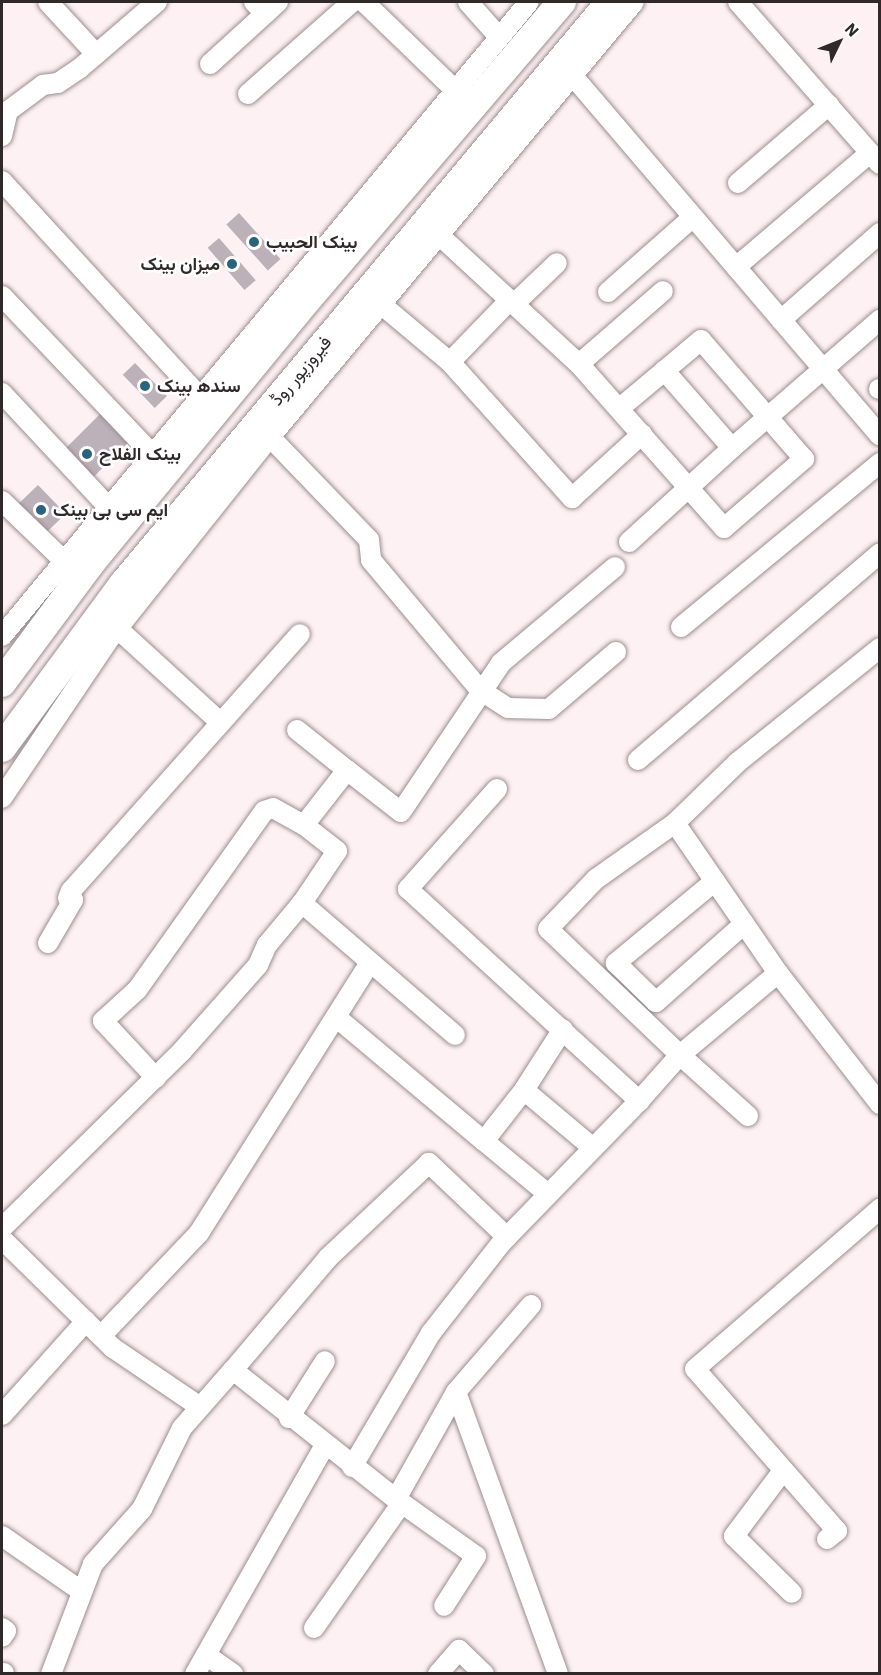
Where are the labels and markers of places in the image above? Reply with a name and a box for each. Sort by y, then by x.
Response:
place label: بينک الحبيب [266,231,357,253]
marker: بينک الحبيب [247,235,261,249]
place label: میزان بینک [141,253,220,275]
marker: میزان بینک [225,257,239,271]
place label: سندھ بینک [157,375,241,397]
marker: سندھ بینک [138,379,152,393]
place label: بینک الفلاح [99,443,181,465]
marker: بینک الفلاح [80,447,94,461]
place label: ایم سی بی بینک [53,499,168,521]
marker: ایم سی بی بینک [34,503,48,517]

